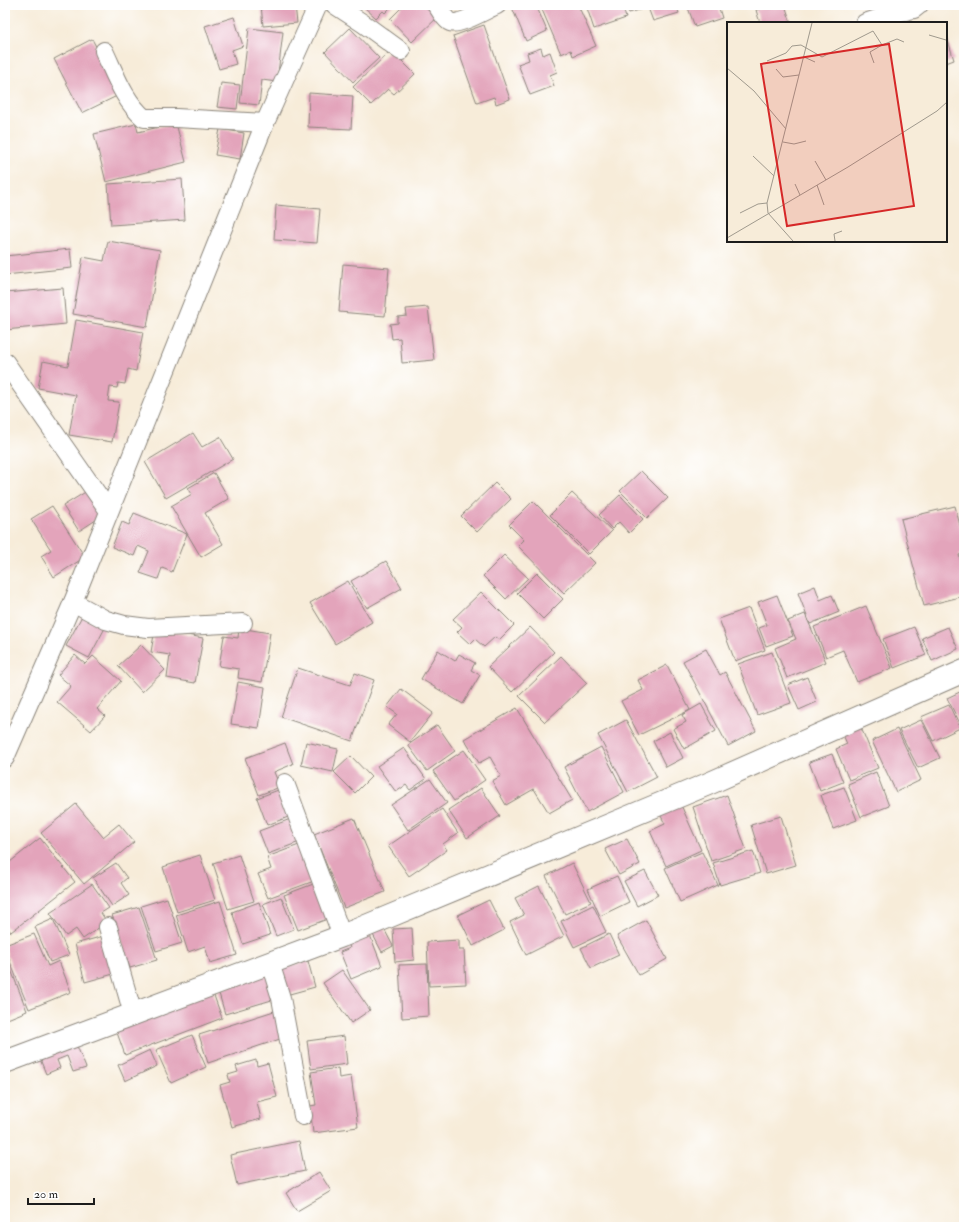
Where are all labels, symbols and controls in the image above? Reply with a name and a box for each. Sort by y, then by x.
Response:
inset map [727,22,947,242]
scale bar [28,1180,94,1206]
text: 20 m [34,1187,59,1202]

